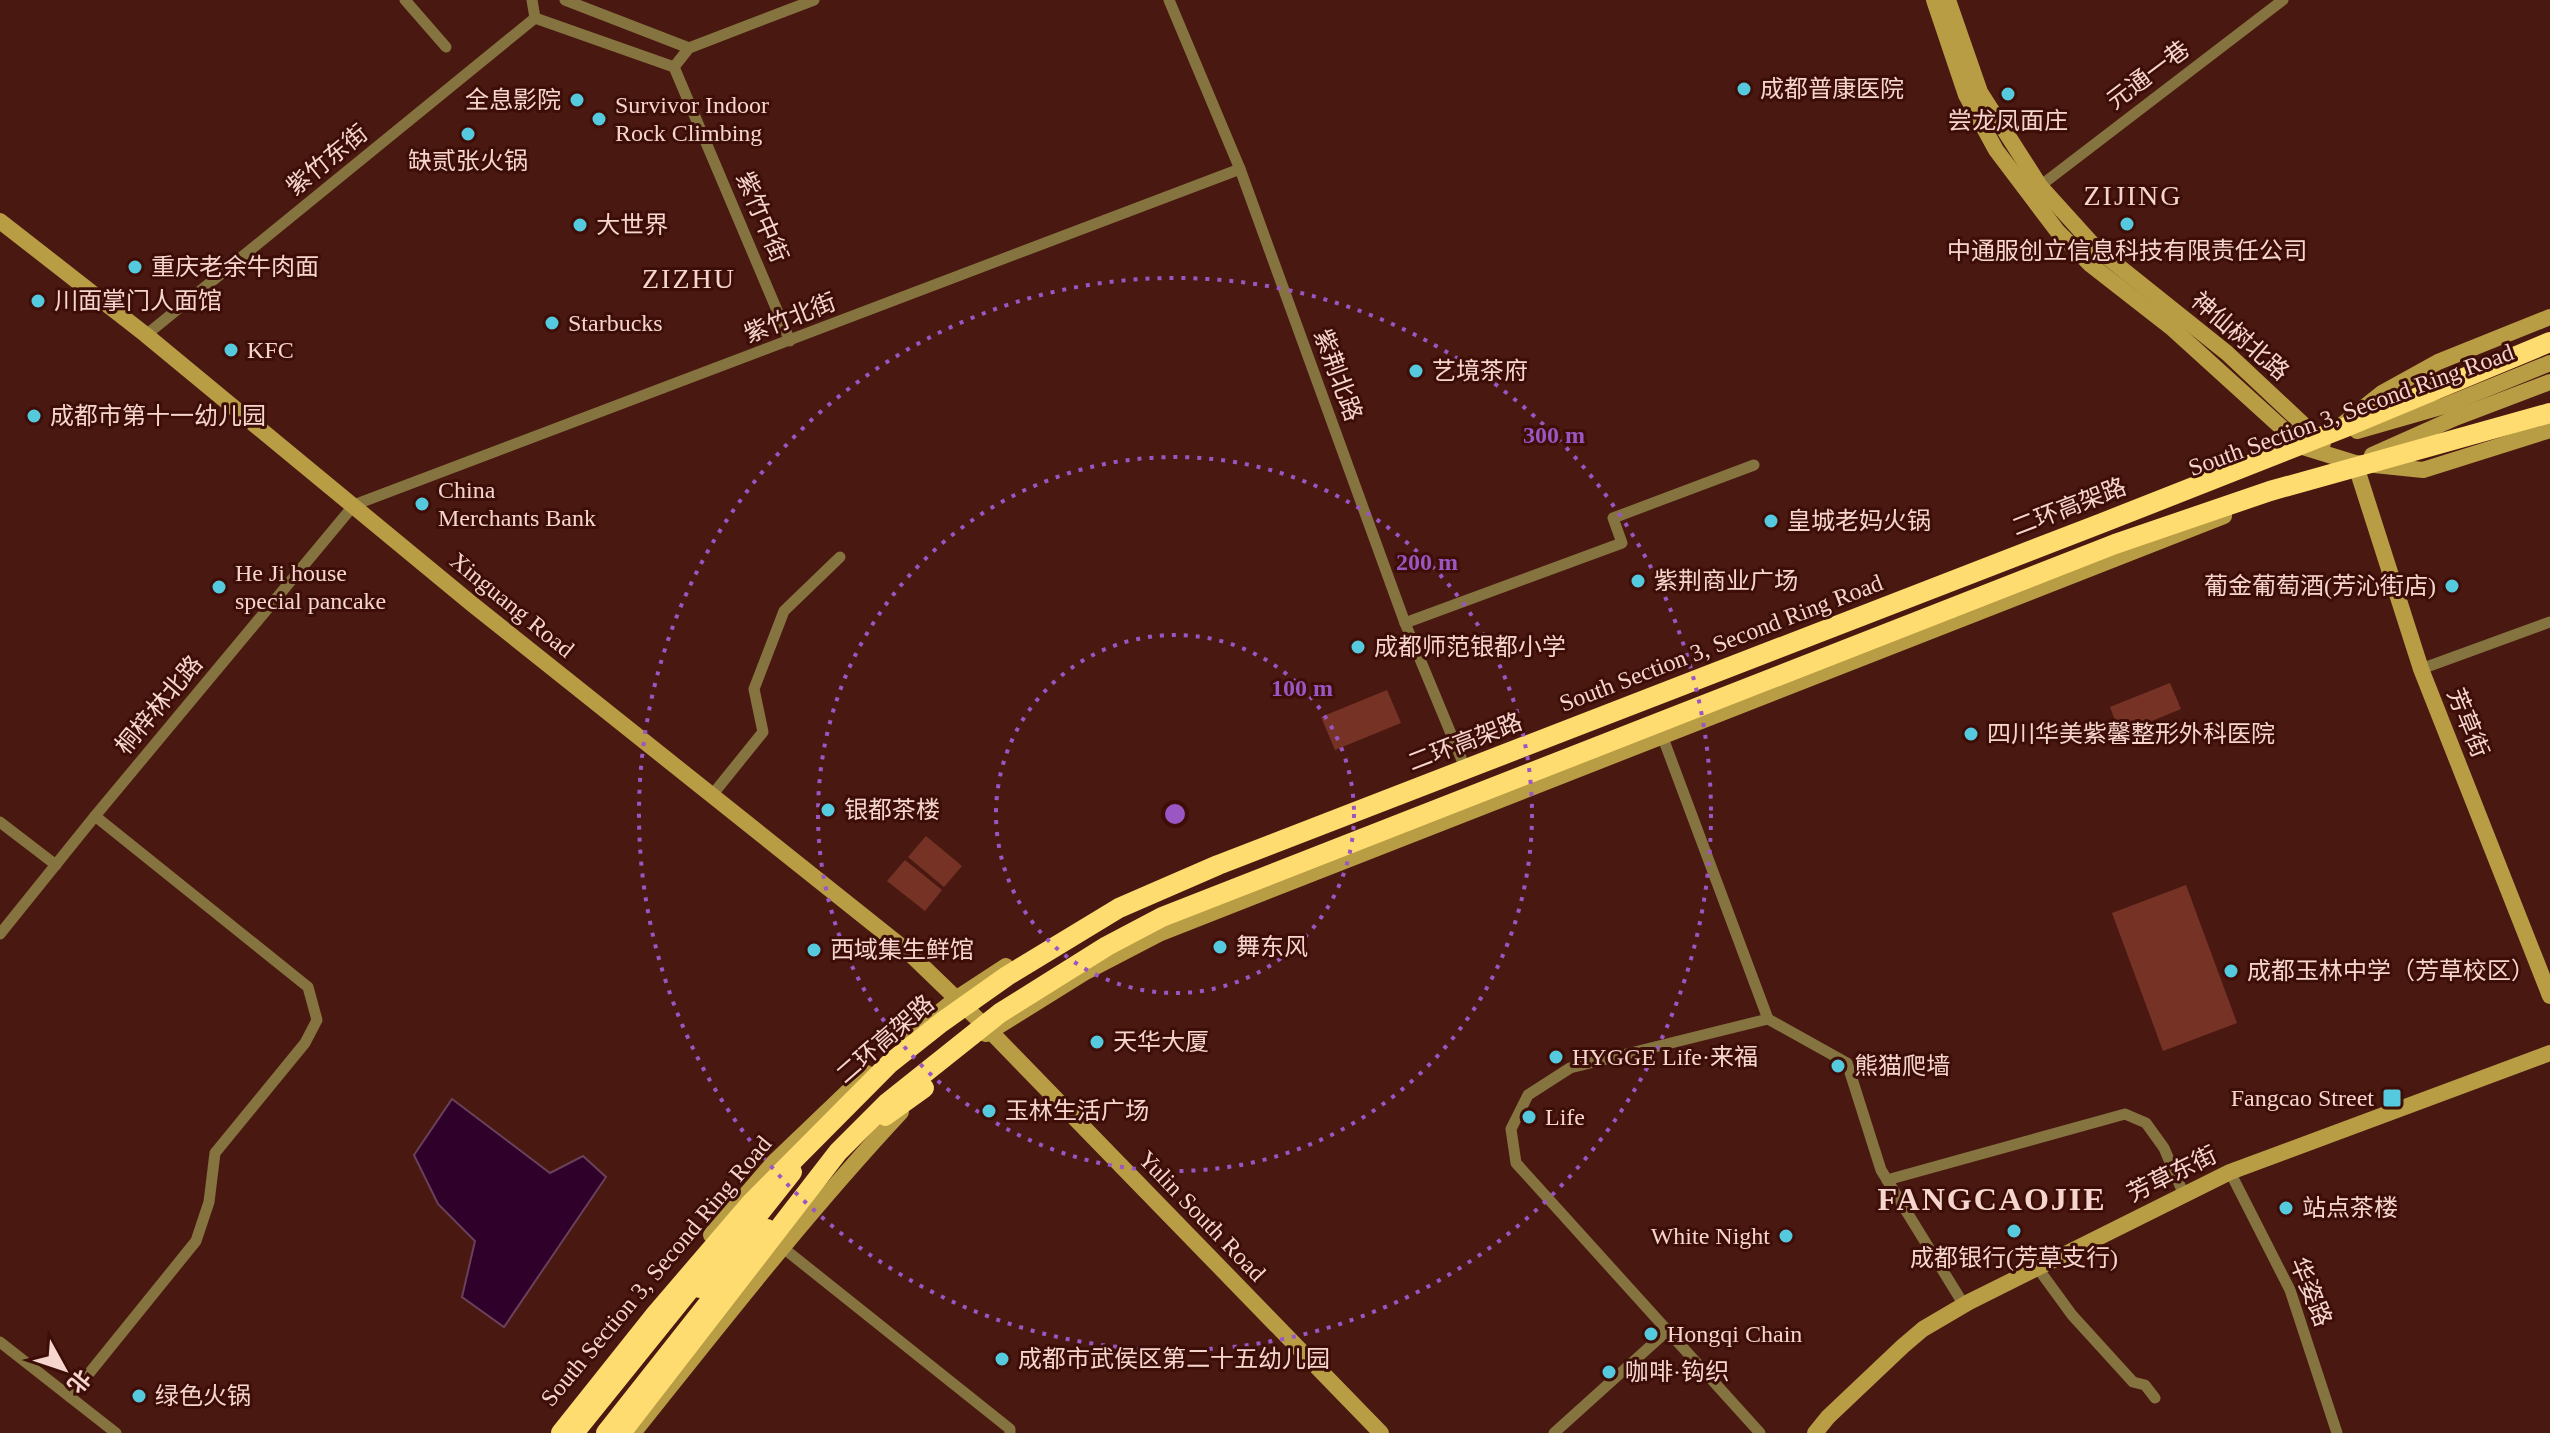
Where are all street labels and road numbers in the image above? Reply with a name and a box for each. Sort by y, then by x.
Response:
street label: 元通一巷 [2102,36,2194,114]
street label: 紫竹东街 [282,120,372,200]
street label: 紫竹中街 [731,168,793,266]
street label: 神仙树北路 [2186,287,2294,385]
street label: 紫竹北街 [741,289,839,347]
street label: 紫荆北路 [1309,325,1367,425]
street label: South Section 3, Second Ring Road [2185,339,2517,481]
street label: 二环高架路 [2008,473,2130,541]
street label: Xinguang Road [445,547,579,663]
street label: South Section 3, Second Ring Road [1556,569,1886,717]
street label: 桐梓林北路 [110,651,208,759]
street label: 芳草街 [2442,685,2494,761]
street label: 二环高架路 [1404,708,1526,776]
street label: 二环高架路 [831,990,939,1088]
street label: South Section 3, Second Ring Road [535,1131,777,1411]
street label: 芳草东街 [2123,1141,2221,1207]
street label: Yulin South Road [1133,1146,1271,1286]
street label: 华姿路 [2285,1254,2337,1330]

